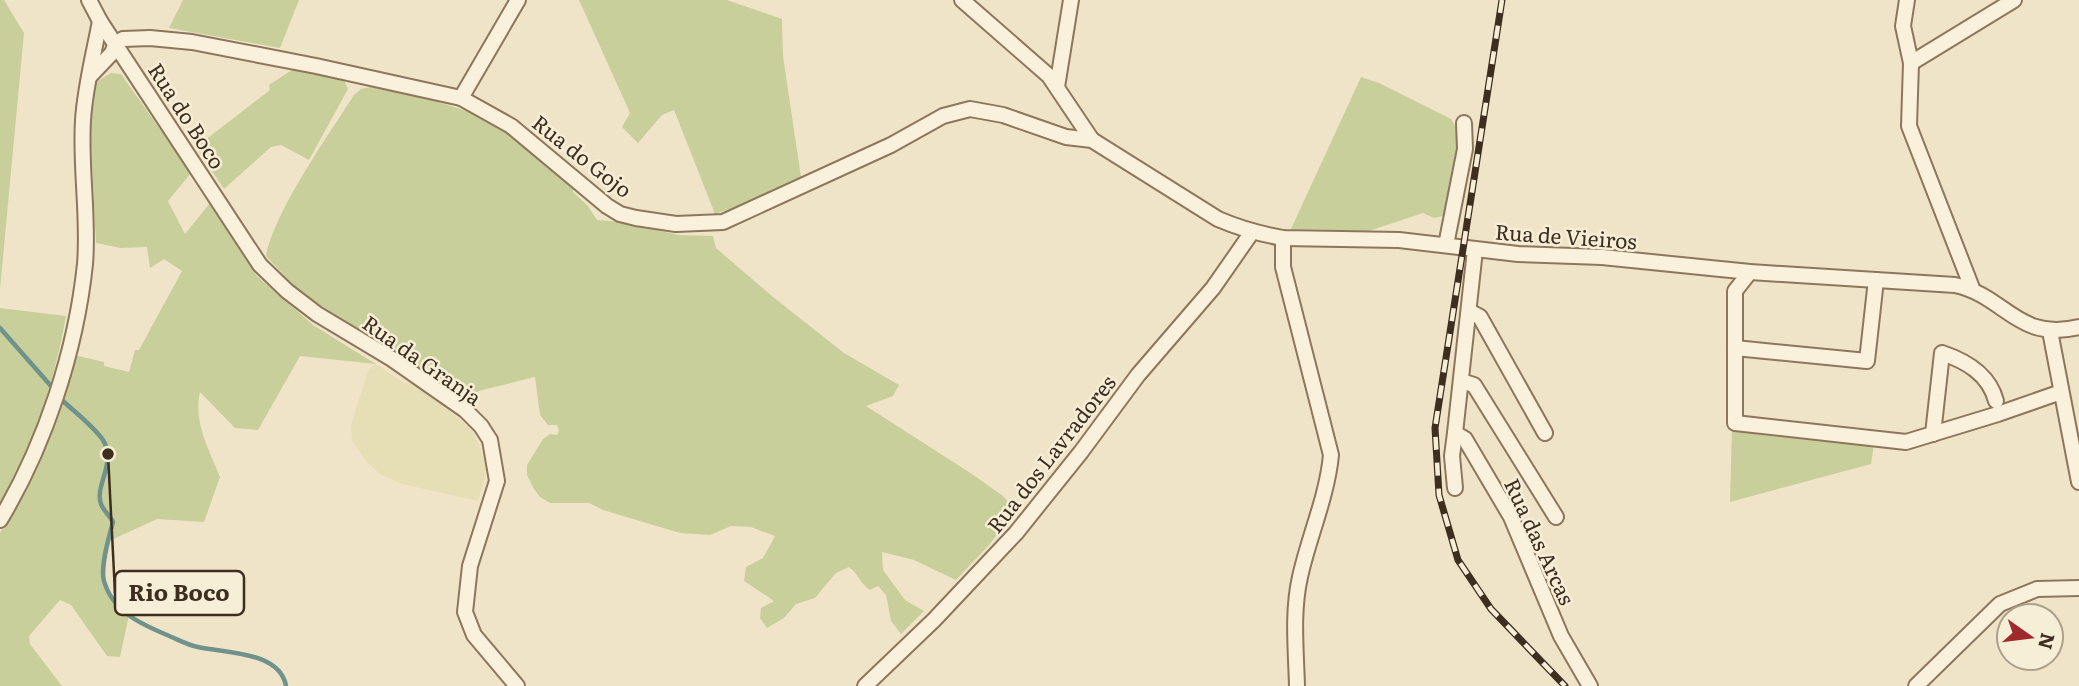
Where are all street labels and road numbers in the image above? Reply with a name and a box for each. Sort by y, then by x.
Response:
street label: Rua do Boco [142,56,234,174]
street label: Rua do Gojo [527,106,639,204]
street label: Rua de Vieiros [1494,215,1638,255]
street label: Rua da Granja [357,306,490,412]
street label: Rua dos Lavradores [978,367,1122,539]
street label: Rua das Arcas [1498,473,1584,609]

